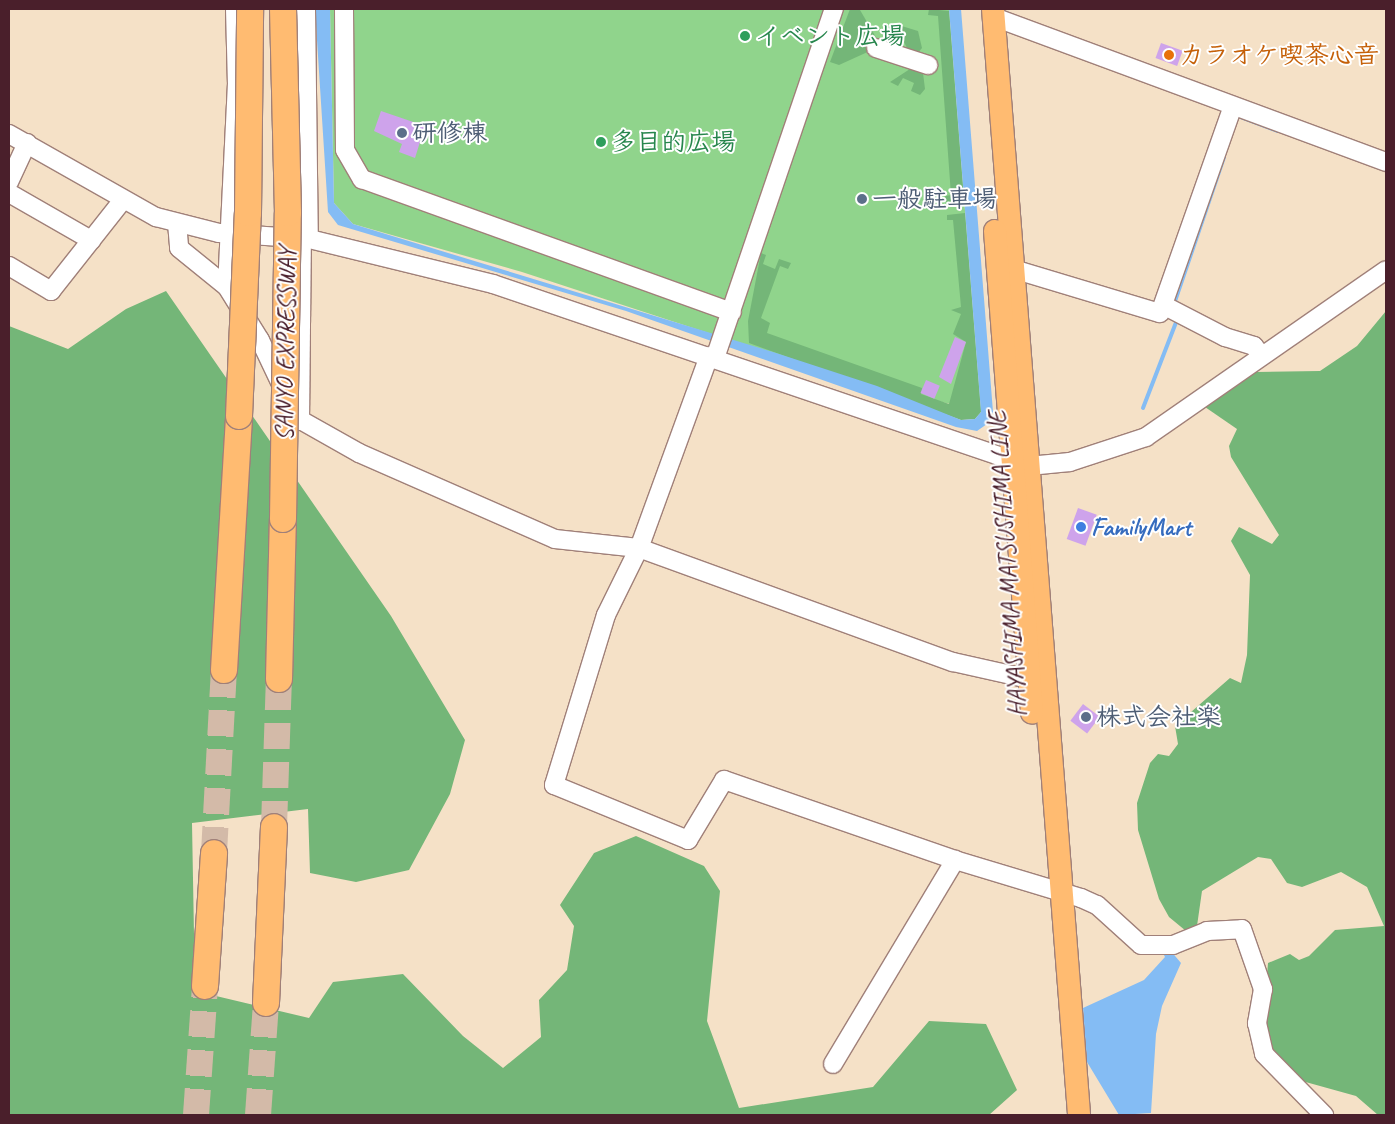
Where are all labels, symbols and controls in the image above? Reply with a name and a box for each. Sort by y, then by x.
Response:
place label: イベント広場 [755,21,905,51]
marker: イベント広場 [739,30,751,42]
place label: カラオケ喫茶心音 [1179,40,1379,70]
marker: カラオケ喫茶心音 [1163,49,1175,61]
place label: 研修棟 [412,118,487,148]
marker: 研修棟 [396,127,408,139]
place label: 多目的広場 [611,127,736,157]
marker: 多目的広場 [595,136,607,148]
place label: 一般駐車場 [872,184,997,214]
marker: 一般駐車場 [856,193,868,205]
street label: SANYO EXPRESSWAY [269,248,303,440]
street label: HAYASHIMA MATSUSHIMA LINE [982,410,1034,718]
place label: FamilyMart [1091,512,1191,542]
marker: FamilyMart [1075,521,1087,533]
place label: 株式会社楽 [1096,702,1221,732]
marker: 株式会社楽 [1080,711,1092,723]

